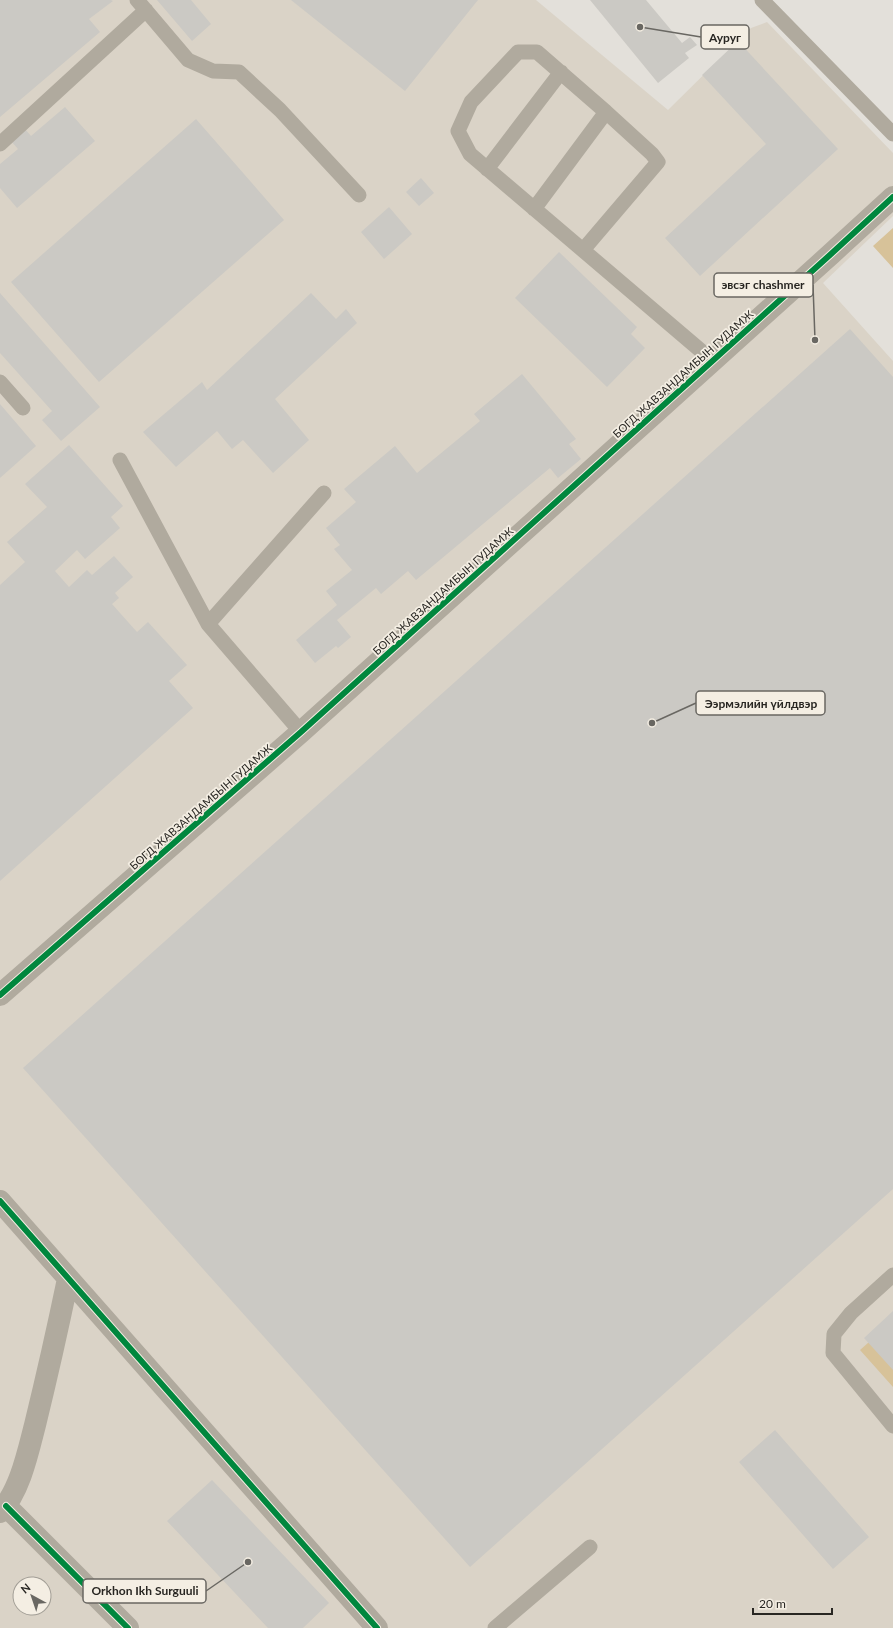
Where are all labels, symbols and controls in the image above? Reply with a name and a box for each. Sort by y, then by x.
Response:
callout: Ауруг [701,25,749,49]
text: Ауруг [708,30,741,45]
callout: эвсэг chashmer [714,273,813,297]
text: эвсэг chashmer [721,277,805,292]
street label: БОГД ЖАВЗАНДАМБЫН ГУДАМЖ [610,307,756,440]
street label: БОГД ЖАВЗАНДАМБЫН ГУДАМЖ [370,524,516,657]
callout: Ээрмэлийн үйлдвэр [696,691,825,715]
text: Ээрмэлийн үйлдвэр [705,696,817,711]
street label: БОГД ЖАВЗАНДАМБЫН ГУДАМЖ [127,741,275,872]
north arrow [12,1576,52,1616]
callout: Orkhon Ikh Surguuli [83,1579,206,1603]
text: N [18,1580,33,1596]
text: Orkhon Ikh Surguuli [92,1583,198,1598]
scale bar [753,1590,832,1616]
text: 20 m [759,1596,786,1611]

